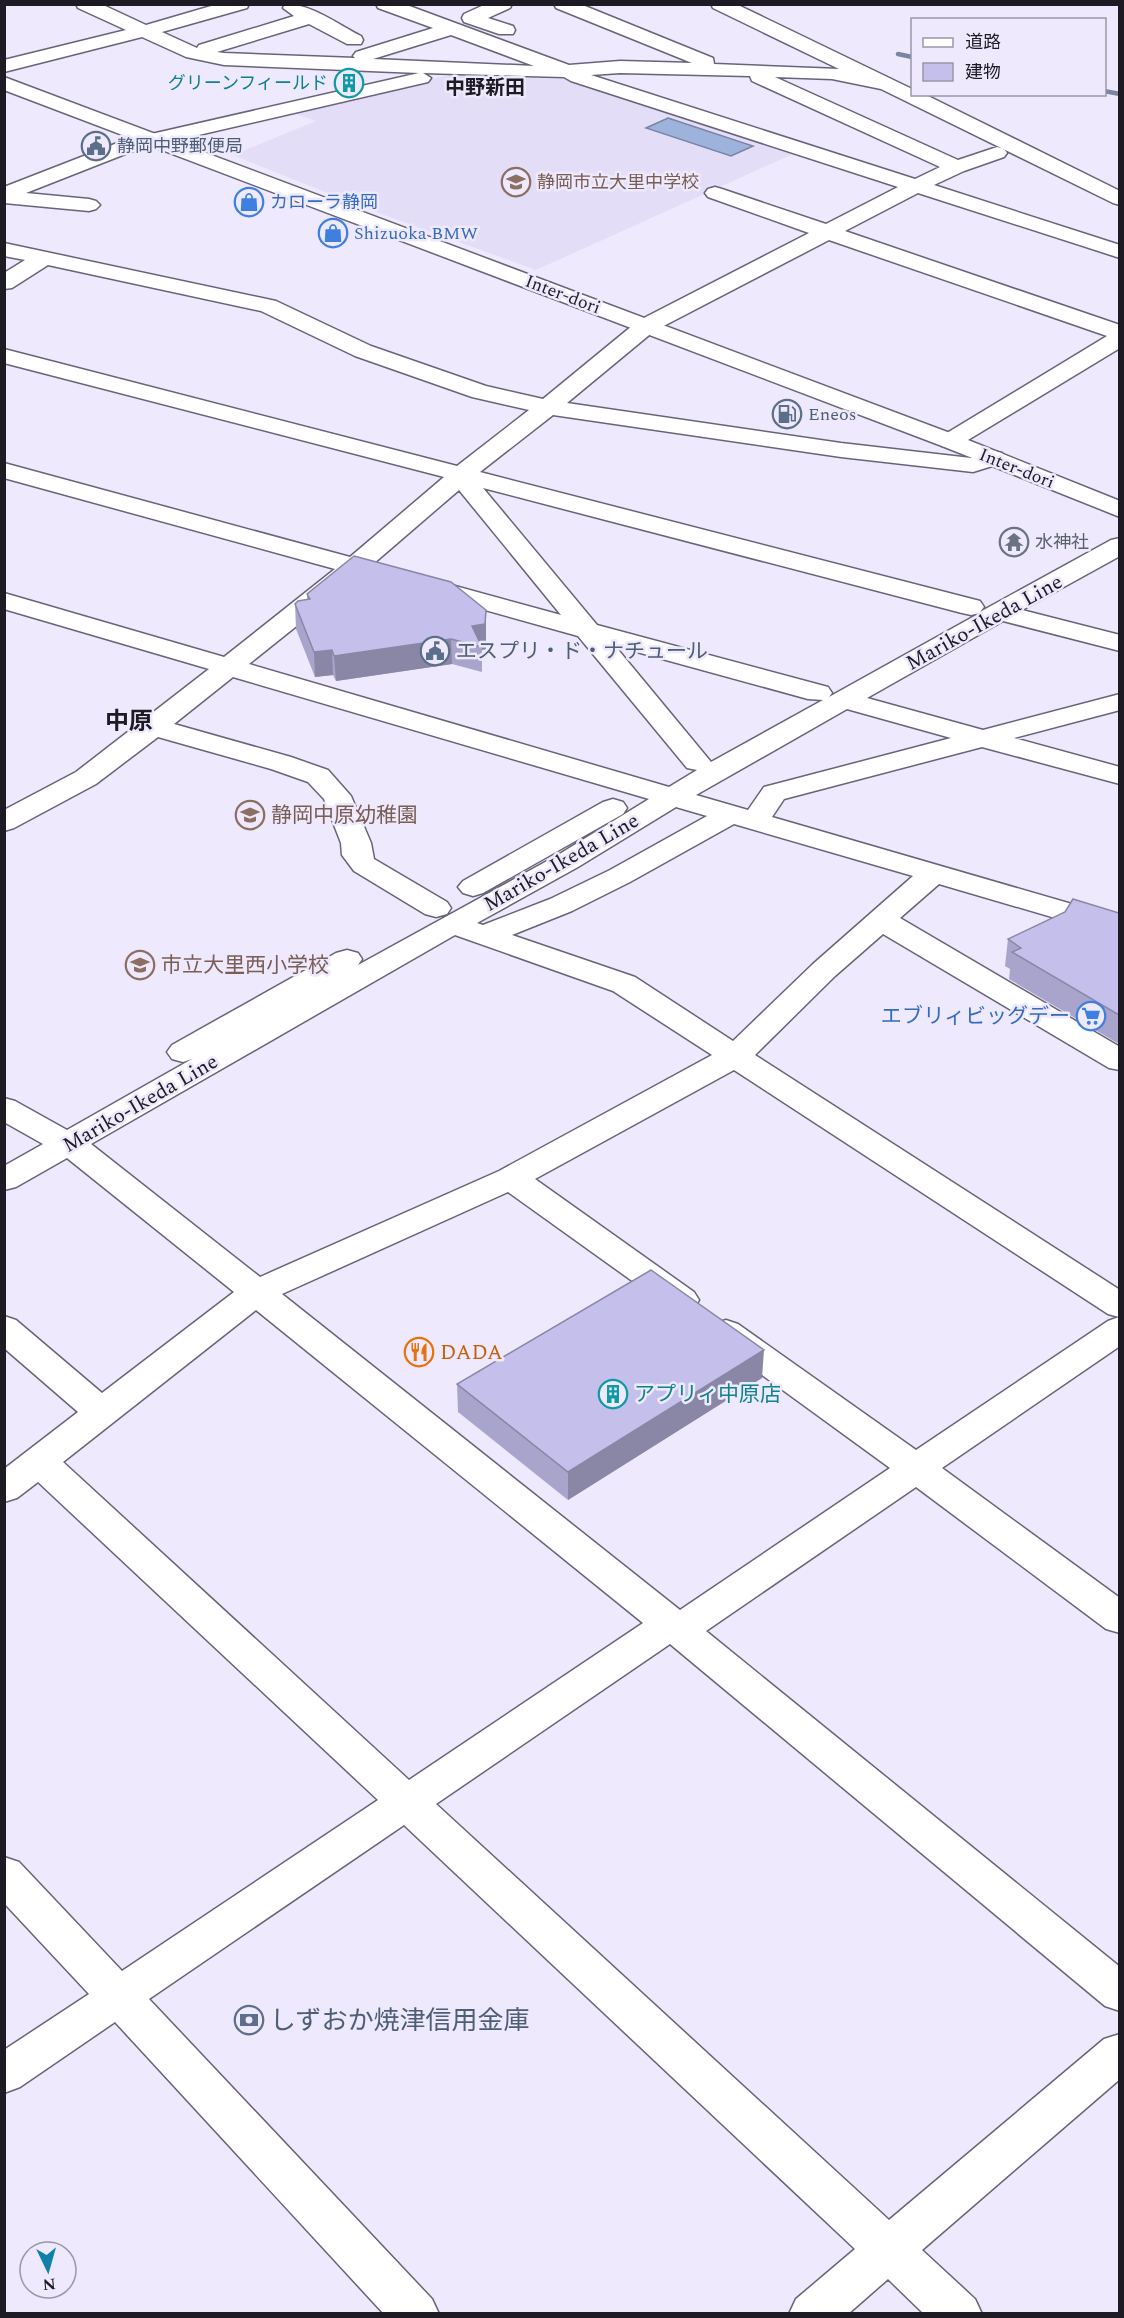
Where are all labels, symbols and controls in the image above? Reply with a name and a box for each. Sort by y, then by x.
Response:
legend [911,18,1106,96]
text: 道路 [965,29,1001,56]
text: 建物 [965,59,1001,86]
building icon: グリーンフィールド [333,67,365,99]
place label: グリーンフィールド [168,70,328,97]
district label: 中野新田 [445,73,525,103]
public building icon: 静岡中野郵便局 [80,130,112,162]
place label: 静岡中野郵便局 [117,133,243,160]
school or university icon: 静岡市立大里中学校 [500,166,532,198]
place label: 静岡市立大里中学校 [537,169,699,196]
shop icon: カローラ静岡 [233,186,265,218]
place label: カローラ静岡 [270,189,378,216]
shop icon: Shizuoka BMW [317,217,349,249]
place label: Shizuoka BMW [354,220,478,247]
street label: Inter-dori [521,268,605,321]
fuel station icon: Eneos [771,398,803,430]
place label: Eneos [808,401,856,428]
street label: Inter-dori [975,441,1059,496]
temple icon: 水神社 [998,526,1030,558]
place label: 水神社 [1035,529,1089,556]
street label: Mariko-Ikeda Line [900,566,1069,679]
public building icon: エスプリ・ド・ナチュール [419,635,451,667]
place label: エスプリ・ド・ナチュール [456,636,708,668]
district label: 中原 [105,704,153,740]
school or university icon: 静岡中原幼稚園 [234,799,266,831]
place label: 静岡中原幼稚園 [271,800,418,832]
street label: Mariko-Ikeda Line [478,805,645,921]
school or university icon: 市立大里西小学校 [124,949,156,981]
place label: 市立大里西小学校 [161,950,329,982]
supermarket icon: エブリィビッグデー [1075,1000,1107,1032]
place label: エブリィビッグデー [881,1001,1070,1033]
street label: Mariko-Ikeda Line [57,1046,224,1162]
restaurant icon: DADA [403,1336,435,1368]
place label: DADA [440,1337,503,1369]
building icon: アプリィ中原店 [597,1378,629,1410]
place label: アプリィ中原店 [634,1379,781,1411]
place label: しずおか焼津信用金庫 [270,2001,529,2041]
bank icon: しずおか焼津信用金庫 [233,2004,265,2036]
north arrow [18,2240,78,2300]
text: N [42,2271,57,2296]

